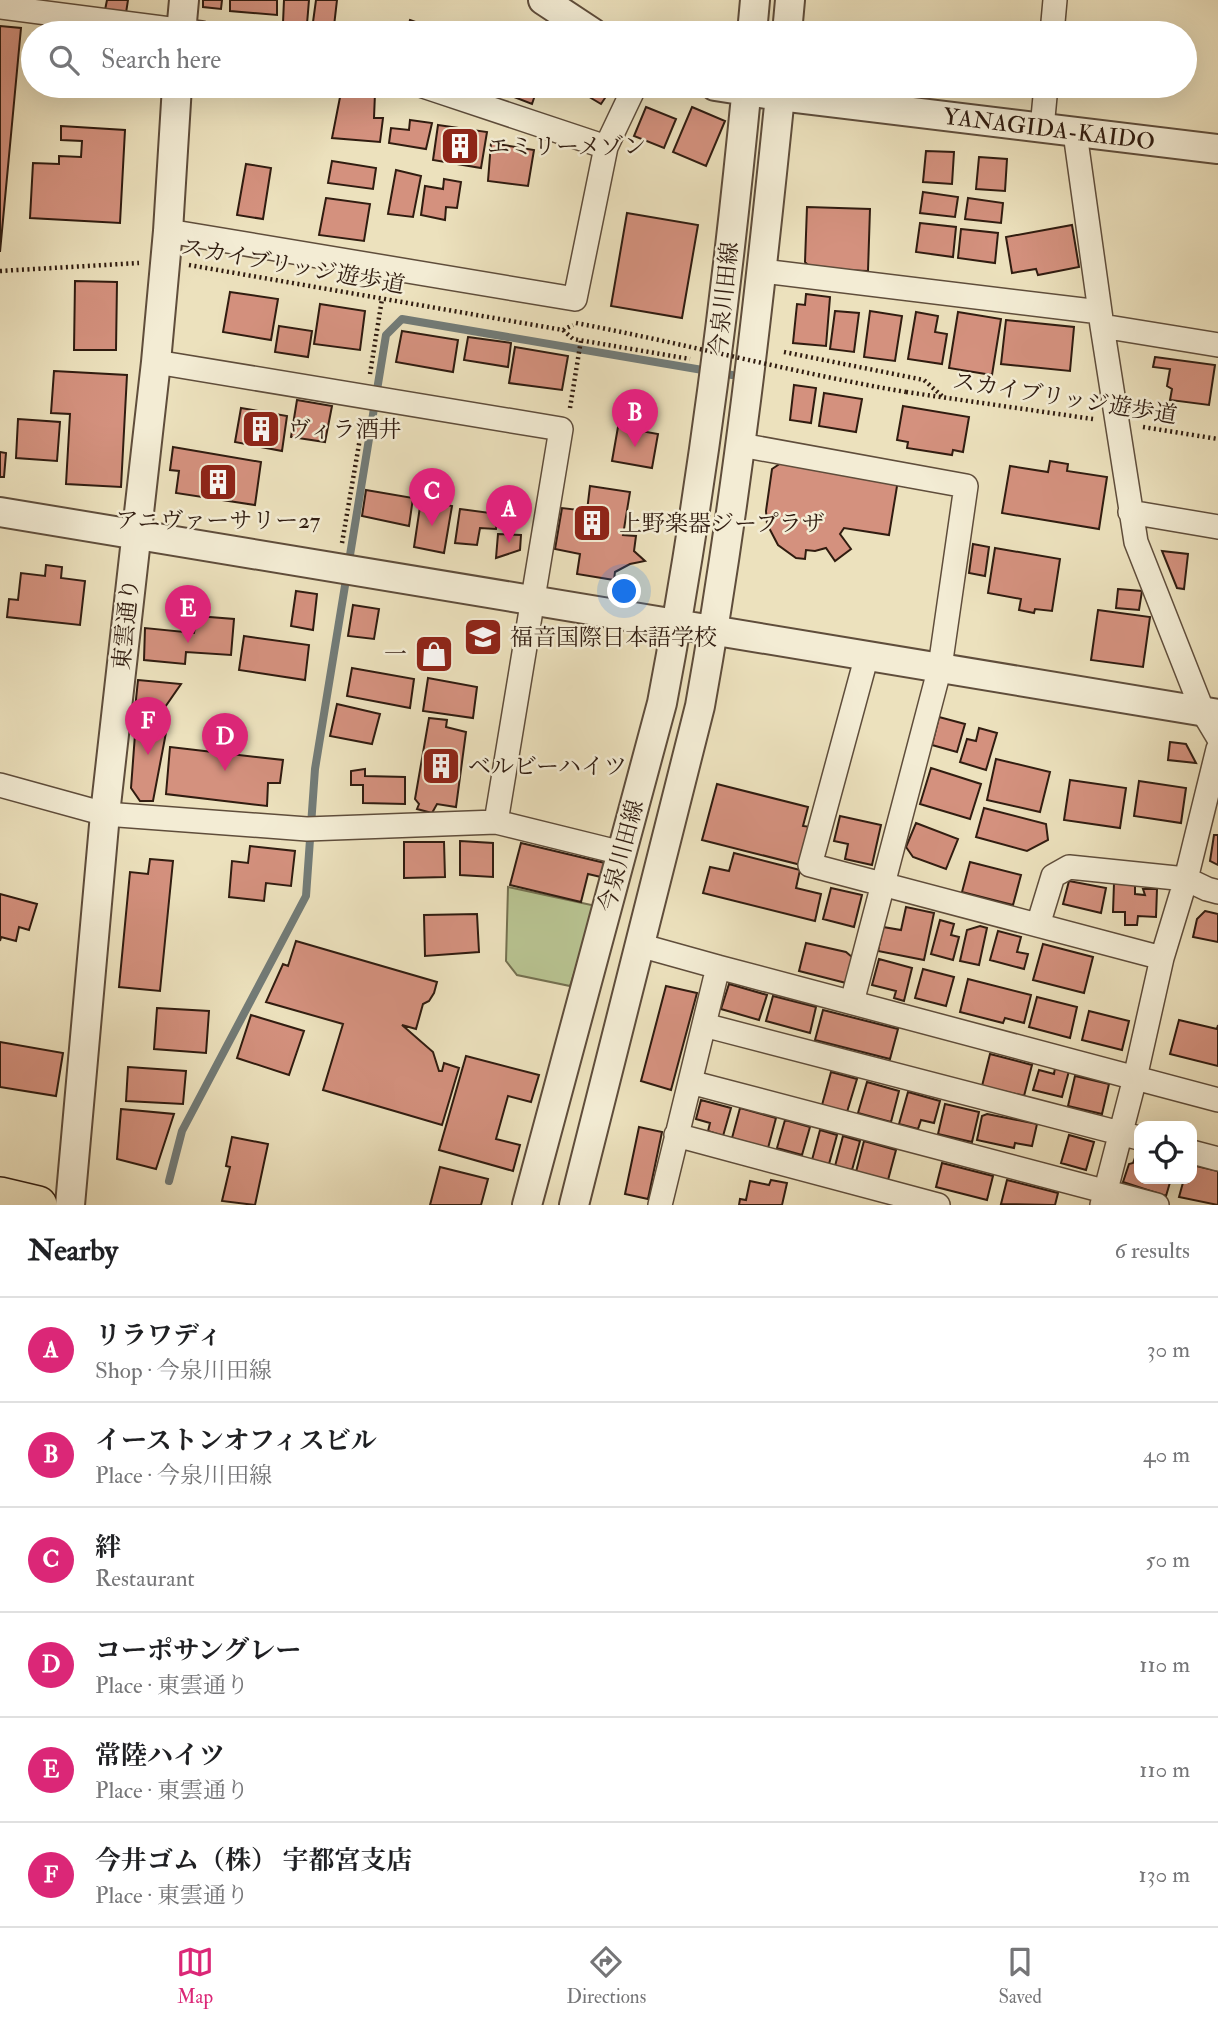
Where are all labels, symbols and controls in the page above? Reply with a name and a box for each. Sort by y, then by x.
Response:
search box [21,21,1197,98]
icon: search [45,41,83,79]
text: Search here [101,44,221,76]
street label: YANAGIDA-KAIDO [942,102,1156,156]
building icon: エミリーメゾン [439,125,481,167]
place label: エミリーメゾン [487,132,646,161]
street label: スカイブリッジ遊歩道 [179,232,407,300]
street label: 今泉川田線 [704,240,744,358]
street label: スカイブリッジ遊歩道 [951,366,1179,430]
pin: B [612,389,658,447]
building icon: ヴィラ酒井 [240,408,282,450]
place label: ヴィラ酒井 [288,415,402,444]
building icon: アニヴァーサリー27 [197,461,239,503]
pin: C [409,468,455,526]
pin: A [486,485,532,543]
building icon: 上野楽器ジープラザ [571,502,613,544]
place label: アニヴァーサリー27 [116,506,321,535]
place label: 上野楽器ジープラザ [619,509,825,538]
your location [607,574,641,608]
street label: 東雲通り [107,577,145,671]
pin: E [165,585,211,643]
school or university icon: 福音国際日本語学校 [462,616,504,658]
place label: 福音国際日本語学校 [510,623,717,652]
shop icon: 一 [413,633,455,675]
place label: 一 [384,640,407,669]
pin: F [125,697,171,755]
pin: D [202,713,248,771]
building icon: ベルビーハイツ [420,745,462,787]
place label: ベルビーハイツ [468,752,627,781]
street label: 今泉川田線 [592,797,650,915]
map controls [1134,1121,1197,1184]
button: locate [1134,1121,1197,1184]
text: Nearby [28,1232,118,1269]
text: 6 results [1115,1236,1190,1265]
text: リラワディ [95,1320,223,1352]
text: A [44,1335,58,1364]
text: 30 m [1147,1335,1190,1364]
text: Shop · 今泉川田線 [95,1356,272,1385]
text: イーストンオフィスビル [95,1425,377,1457]
text: B [43,1440,59,1469]
text: 40 m [1143,1440,1190,1469]
text: Place · 今泉川田線 [95,1461,272,1490]
text: 絆 [95,1532,121,1564]
text: C [43,1545,59,1574]
text: 50 m [1146,1545,1190,1574]
text: Restaurant [95,1564,195,1593]
text: コーポサングレー [95,1635,301,1667]
text: D [42,1650,60,1679]
text: 110 m [1139,1650,1190,1679]
text: Place · 東雲通り [95,1671,249,1700]
text: 常陸ハイツ [95,1740,225,1772]
text: E [43,1755,59,1784]
text: 110 m [1139,1755,1190,1784]
text: Place · 東雲通り [95,1776,249,1805]
text: 今井ゴム（株） 宇都宮支店 [95,1845,412,1877]
text: F [44,1860,58,1889]
text: 130 m [1138,1860,1190,1889]
text: Place · 東雲通り [95,1881,249,1910]
tab: Map [176,1943,214,2009]
tab: Directions [566,1943,646,2009]
tab: Saved [998,1943,1042,2009]

